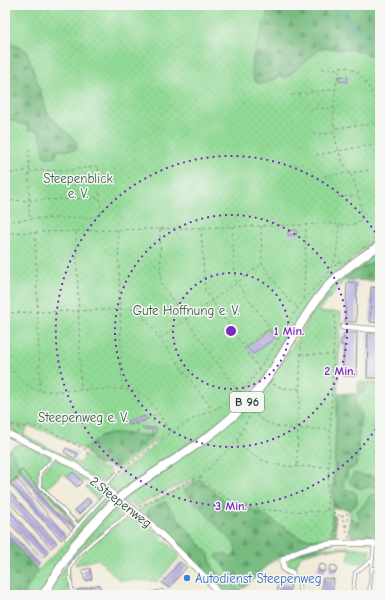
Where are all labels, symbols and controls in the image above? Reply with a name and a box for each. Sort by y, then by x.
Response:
park label: Steepenblick e. V. [43,171,113,201]
park label: Gute Hoffnung e. V. [133,303,239,318]
centre of rings [224,324,238,338]
text: 1 Min. [274,324,304,338]
text: 2 Min. [324,364,356,378]
road number: B 96 [230,392,264,412]
park label: Steepenweg e. V. [38,410,128,425]
street label: 2.Steepenweg [87,473,155,531]
text: 3 Min. [215,499,247,513]
place label: Autodienst Steepenweg [195,571,322,586]
marker: Autodienst Steepenweg [182,573,192,583]

